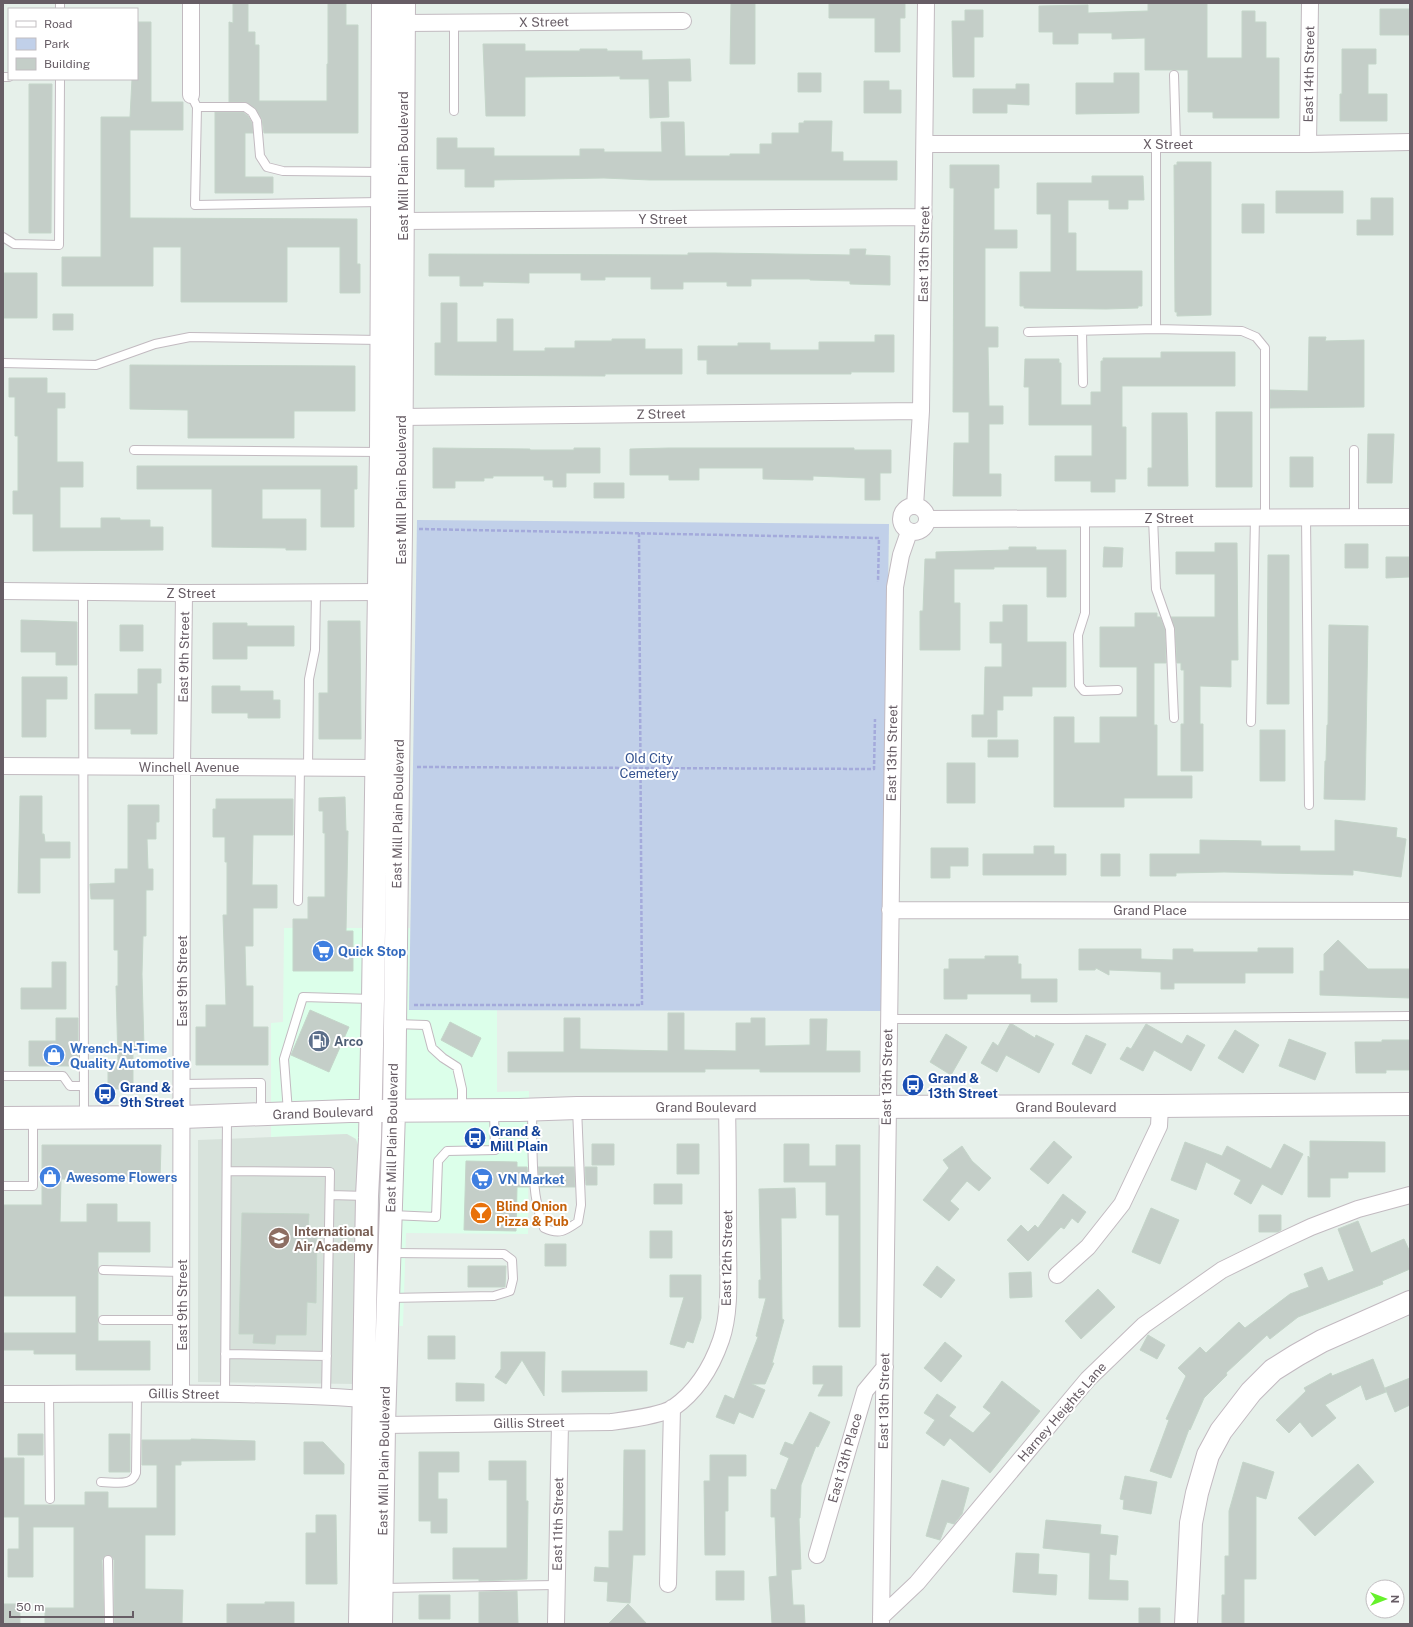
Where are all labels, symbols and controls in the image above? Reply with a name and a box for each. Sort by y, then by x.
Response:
legend [8,8,138,80]
street label: X Street [519,14,569,30]
text: Road [44,17,72,31]
street label: East 14th Street [1301,25,1317,123]
text: Park [44,37,70,51]
text: Building [44,57,90,71]
street label: East Mill Plain Boulevard [396,91,411,241]
street label: X Street [1143,137,1193,152]
street label: East 13th Street [916,205,932,303]
street label: Y Street [639,212,687,227]
street label: Z Street [636,406,686,422]
street label: East Mill Plain Boulevard [394,415,409,565]
street label: Z Street [1144,511,1194,526]
street label: Z Street [166,586,216,601]
street label: East 9th Street [176,611,192,703]
street label: East 13th Street [884,704,900,802]
street label: East Mill Plain Boulevard [389,739,407,889]
park label: Old City Cemetery [619,751,679,781]
street label: Winchell Avenue [139,760,239,775]
street label: Grand Place [1113,903,1187,918]
street label: East 9th Street [175,935,190,1027]
supermarket icon: Quick Stop [310,938,336,964]
place label: Quick Stop [338,944,406,959]
fuel station icon: Arco [306,1028,332,1054]
street label: East 13th Street [879,1028,895,1126]
place label: Arco [334,1034,363,1049]
place label: Wrench-N-Time Quality Automotive [70,1041,190,1071]
shop icon: Wrench-N-Time Quality Automotive [41,1042,67,1068]
street label: East Mill Plain Boulevard [383,1063,401,1213]
place label: Grand & 13th Street [928,1071,998,1101]
bus stop icon: Grand & 13th Street [900,1072,926,1098]
place label: Grand & 9th Street [120,1080,184,1110]
bus stop icon: Grand & 9th Street [92,1081,118,1107]
street label: Grand Boulevard [656,1100,756,1115]
street label: Grand Boulevard [1016,1100,1116,1115]
street label: Grand Boulevard [272,1104,374,1122]
place label: Grand & Mill Plain [490,1124,548,1154]
bus stop icon: Grand & Mill Plain [462,1125,488,1151]
shop icon: Awesome Flowers [37,1164,63,1190]
supermarket icon: VN Market [469,1166,495,1192]
place label: Awesome Flowers [66,1170,177,1185]
place label: VN Market [498,1172,565,1187]
place label: Blind Onion Pizza & Pub [496,1199,569,1229]
bar icon: Blind Onion Pizza & Pub [468,1200,494,1226]
street label: East 12th Street [719,1210,735,1306]
place label: International Air Academy [294,1224,374,1254]
school or university icon: International Air Academy [266,1225,292,1251]
street label: East 9th Street [175,1259,190,1351]
street label: East 13th Street [876,1352,892,1450]
street label: Harney Heights Lane [1015,1359,1109,1465]
street label: Gillis Street [148,1386,220,1402]
street label: East Mill Plain Boulevard [375,1386,393,1536]
street label: East 13th Place [825,1411,865,1505]
street label: Gillis Street [493,1415,565,1431]
street label: East 11th Street [550,1477,566,1571]
north arrow [1365,1579,1405,1619]
scale bar [10,1593,133,1619]
text: N [1389,1595,1401,1603]
text: 50 m [16,1600,44,1614]

